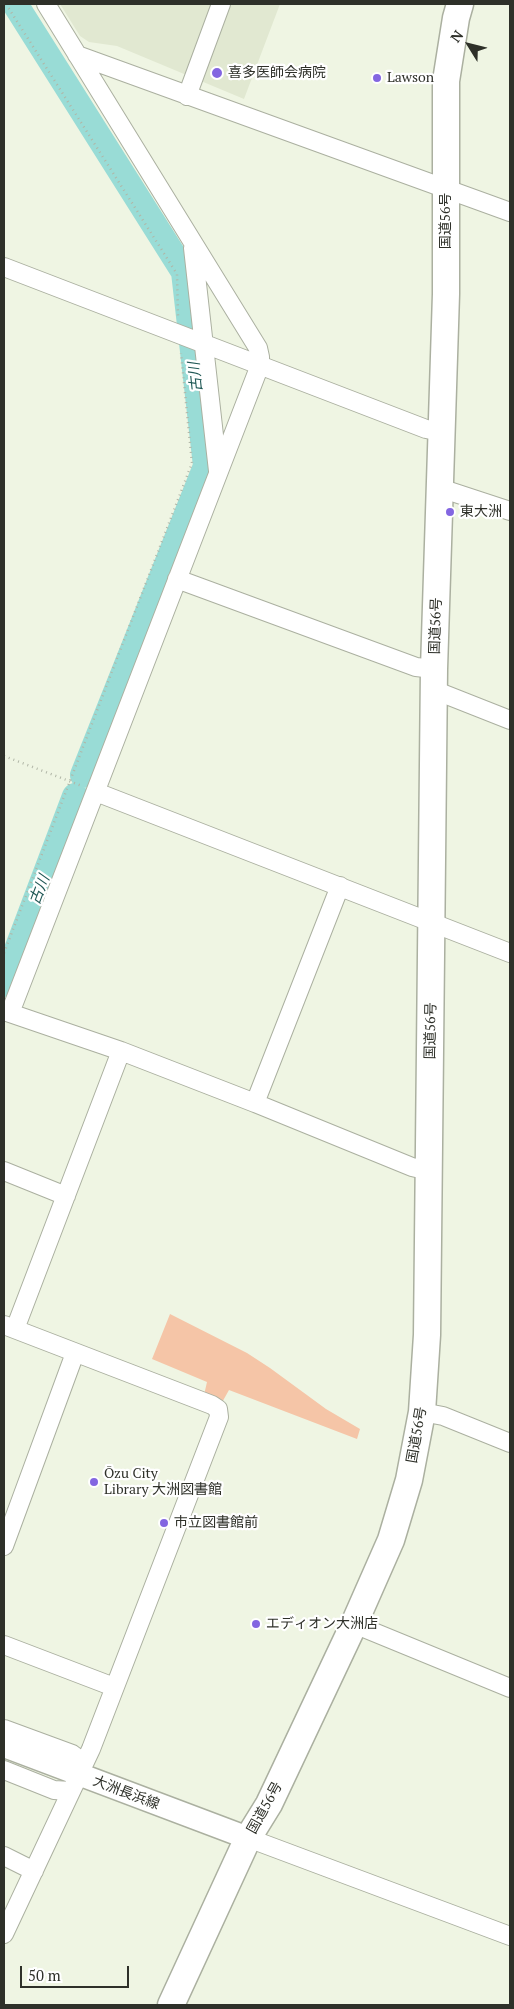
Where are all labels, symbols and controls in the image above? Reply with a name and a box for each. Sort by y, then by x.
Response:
north arrow [444,20,494,70]
text: N [446,26,467,46]
place label: 喜多医師会病院 [228,65,326,81]
marker: 喜多医師会病院 [210,66,224,80]
place label: Lawson [387,70,434,86]
marker: Lawson [371,72,383,84]
street label: 国道56号 [438,193,454,249]
water label: 古川 [185,361,207,393]
place label: 東大洲 [460,504,502,520]
marker: 東大洲 [444,506,456,518]
street label: 国道56号 [427,597,445,655]
water label: 古川 [26,873,54,907]
street label: 国道56号 [422,1002,440,1060]
street label: 国道56号 [404,1406,430,1464]
place label: Ōzu City Library 大洲図書館 [104,1466,222,1498]
marker: Ōzu City Library 大洲図書館 [88,1476,100,1488]
place label: 市立図書館前 [174,1515,258,1531]
marker: 市立図書館前 [158,1517,170,1529]
place label: エディオン大洲店 [266,1616,378,1632]
marker: エディオン大洲店 [250,1618,262,1630]
street label: 大洲長浜線 [90,1773,162,1813]
street label: 国道56号 [244,1779,286,1837]
scale bar [22,1956,131,1988]
text: 50 m [28,1965,61,1985]

